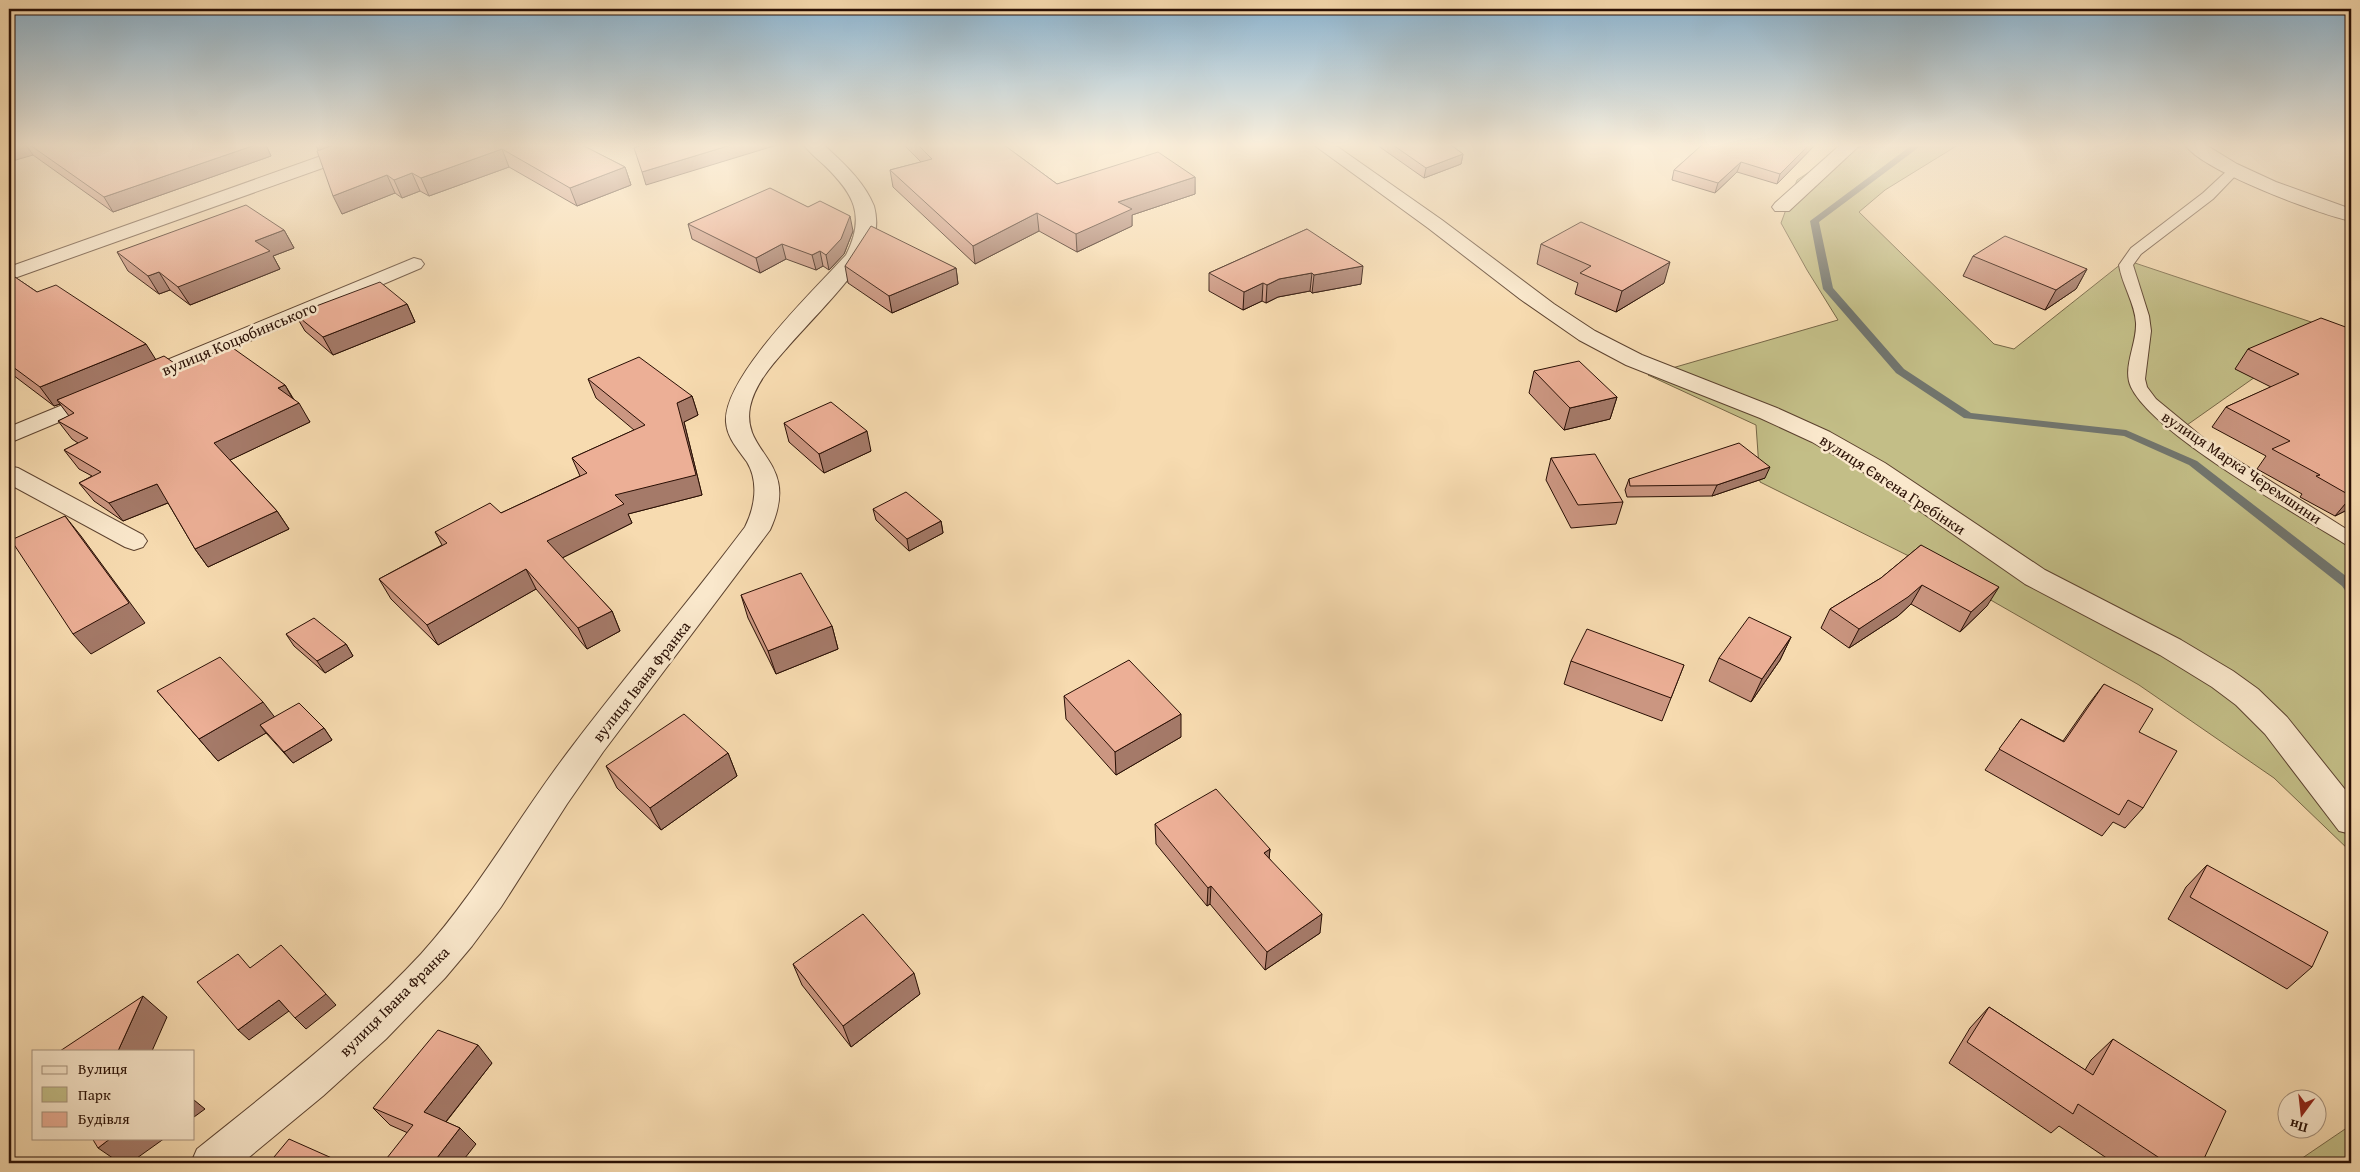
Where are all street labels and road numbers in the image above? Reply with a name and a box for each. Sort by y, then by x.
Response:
street label: вулиця Коцюбинського [158,294,320,382]
street label: вулиця Марка Черемшини [2157,404,2327,530]
street label: вулиця Євгена Гребінки [1815,428,1971,541]
street label: вулиця Івана Франка [586,615,696,747]
street label: вулиця Івана Франка [333,940,455,1062]

